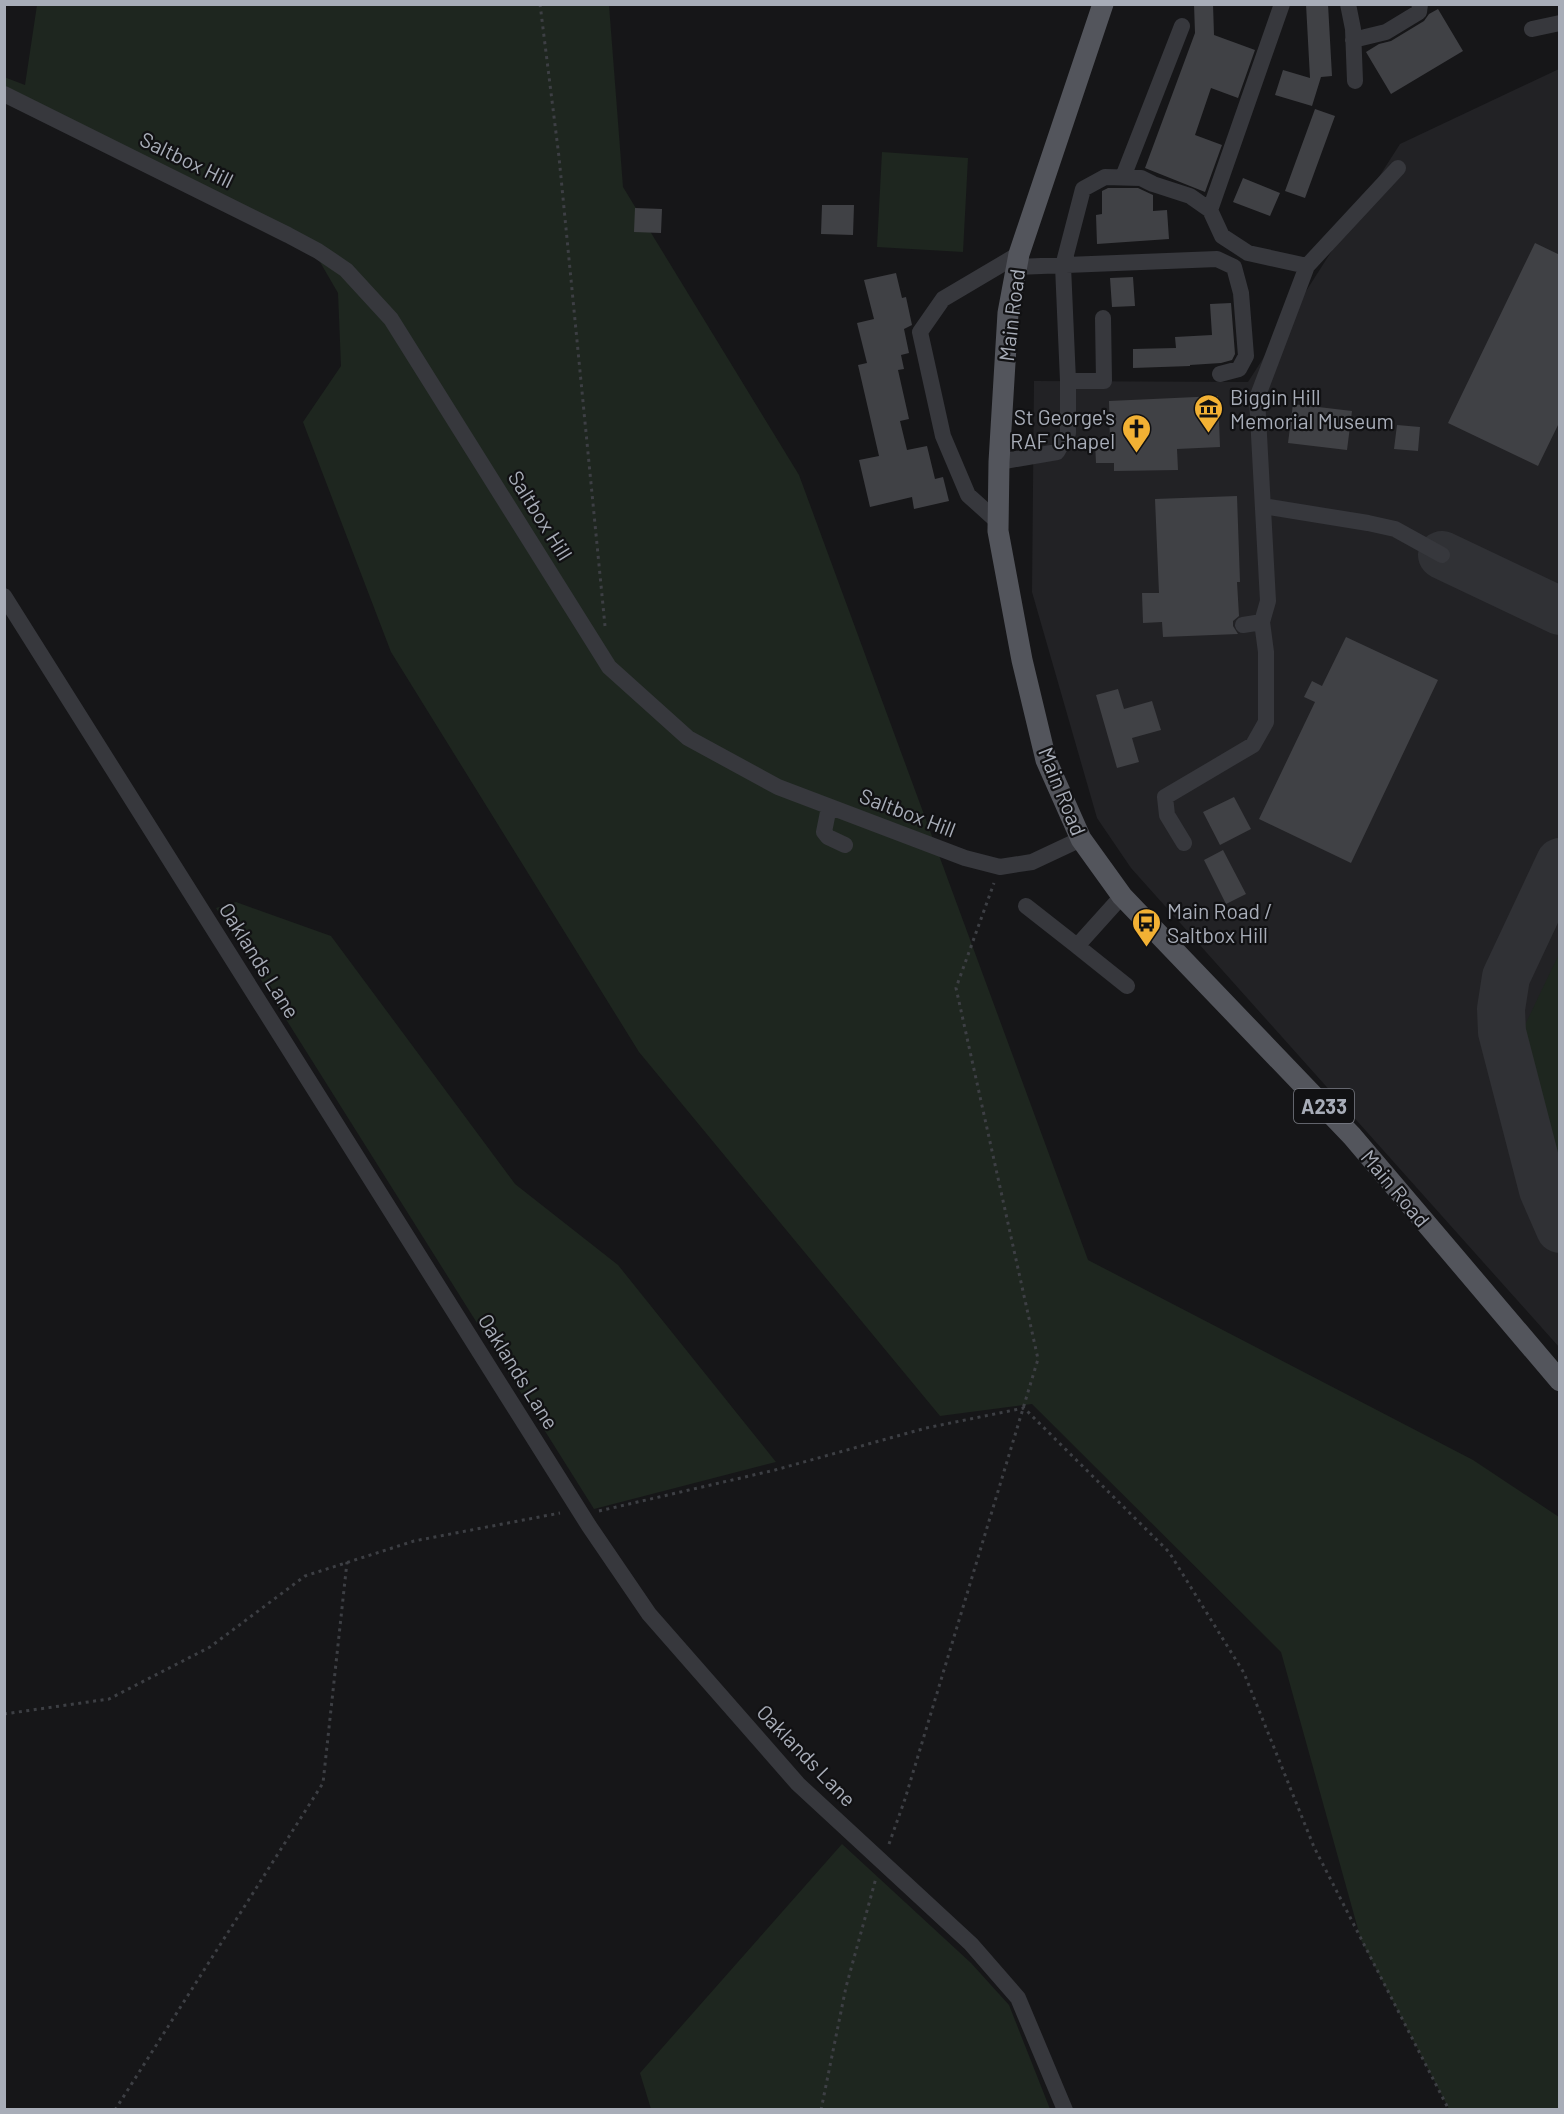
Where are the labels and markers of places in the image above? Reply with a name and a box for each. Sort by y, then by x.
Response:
place label: Biggin Hill Memorial Museum [1230,384,1394,433]
museum icon: Biggin Hill Memorial Museum [1193,392,1225,434]
place label: St George's RAF Chapel [1010,404,1115,453]
church icon: St George's RAF Chapel [1120,412,1152,454]
place label: Main Road / Saltbox Hill [1167,898,1273,947]
bus stop icon: Main Road / Saltbox Hill [1130,906,1162,948]

